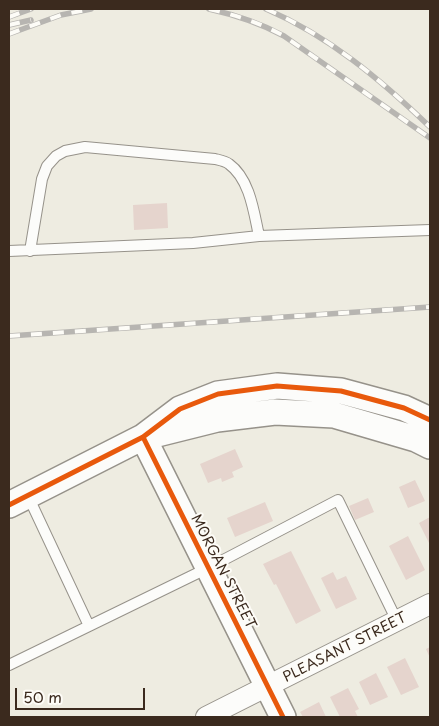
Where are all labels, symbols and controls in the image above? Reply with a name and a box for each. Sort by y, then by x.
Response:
street label: MORGAN STREET [187,512,259,632]
street label: PLEASANT STREET [280,610,410,686]
scale bar [18,678,148,710]
text: 50 m [23,685,62,708]

